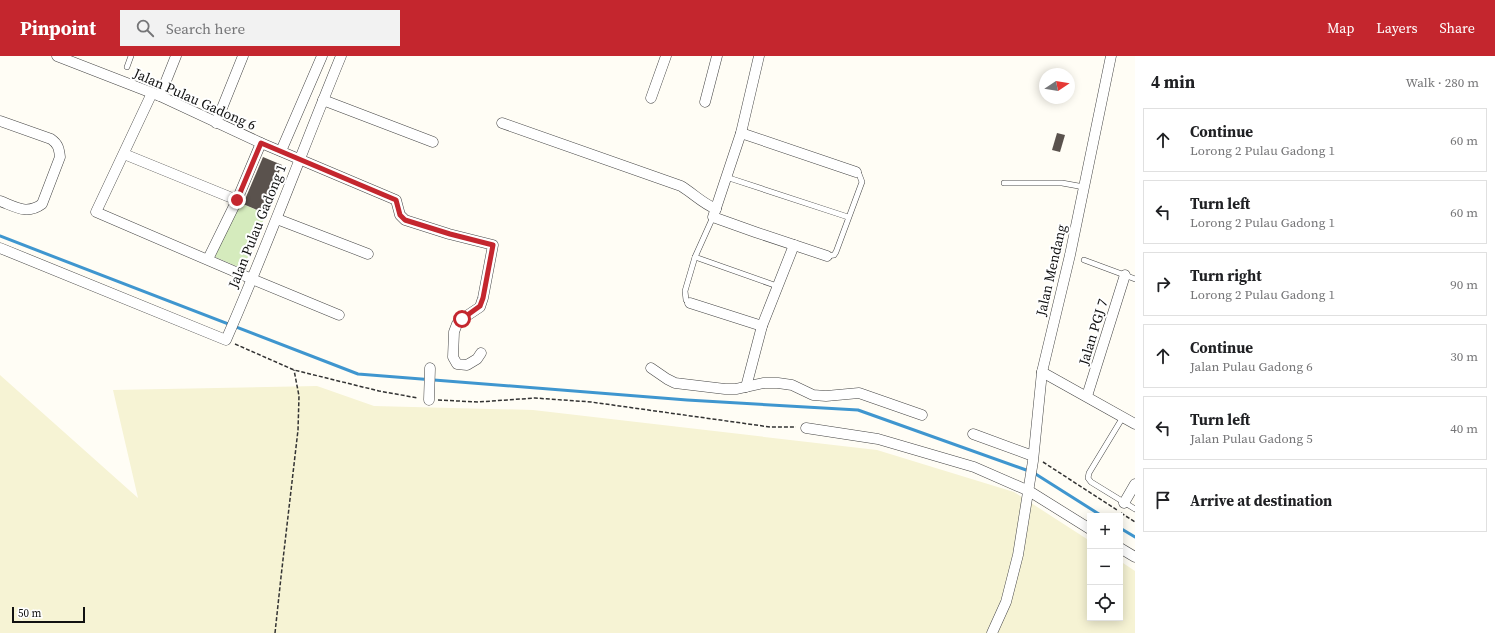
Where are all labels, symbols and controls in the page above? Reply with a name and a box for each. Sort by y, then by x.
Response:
search box [120,10,400,46]
text: Pinpoint [20,15,96,41]
icon: search [134,17,156,39]
text: Search here [166,18,245,39]
text: Map [1327,18,1354,38]
text: Layers [1376,18,1418,38]
text: Share [1440,18,1475,38]
street label: Jalan Pulau Gadong 6 [130,63,259,135]
north arrow [1039,68,1075,104]
text: 4 min [1151,70,1195,94]
text: Walk · 280 m [1406,74,1479,91]
text: Continue [1190,121,1253,142]
icon: ahead [1152,129,1174,151]
text: 60 m [1450,132,1478,149]
text: Lorong 2 Pulau Gadong 1 [1190,142,1335,159]
street label: Jalan Pulau Gadong 1 [223,161,291,292]
route end [228,191,246,209]
text: Turn left [1190,193,1250,214]
icon: left [1152,201,1174,223]
text: 60 m [1450,204,1478,221]
text: Lorong 2 Pulau Gadong 1 [1190,214,1335,231]
street label: Jalan Mendang [1031,222,1071,319]
text: Turn right [1190,265,1262,286]
icon: right [1152,273,1174,295]
text: 90 m [1450,276,1478,293]
text: Lorong 2 Pulau Gadong 1 [1190,286,1335,303]
street label: Jalan PGJ 7 [1073,297,1113,368]
route start [453,310,471,328]
text: Continue [1190,337,1253,358]
icon: ahead [1152,345,1174,367]
text: 30 m [1450,348,1478,365]
text: Jalan Pulau Gadong 6 [1190,358,1313,375]
text: Turn left [1190,409,1250,430]
icon: left [1152,417,1174,439]
text: 40 m [1450,420,1478,437]
text: Jalan Pulau Gadong 5 [1190,430,1313,447]
icon: arrive [1152,489,1174,511]
text: Arrive at destination [1190,490,1332,511]
map controls [1087,513,1123,621]
button: + [1087,513,1123,549]
button: − [1087,549,1123,585]
button: locate [1087,585,1123,621]
scale bar [12,605,85,624]
text: 50 m [18,606,41,621]

